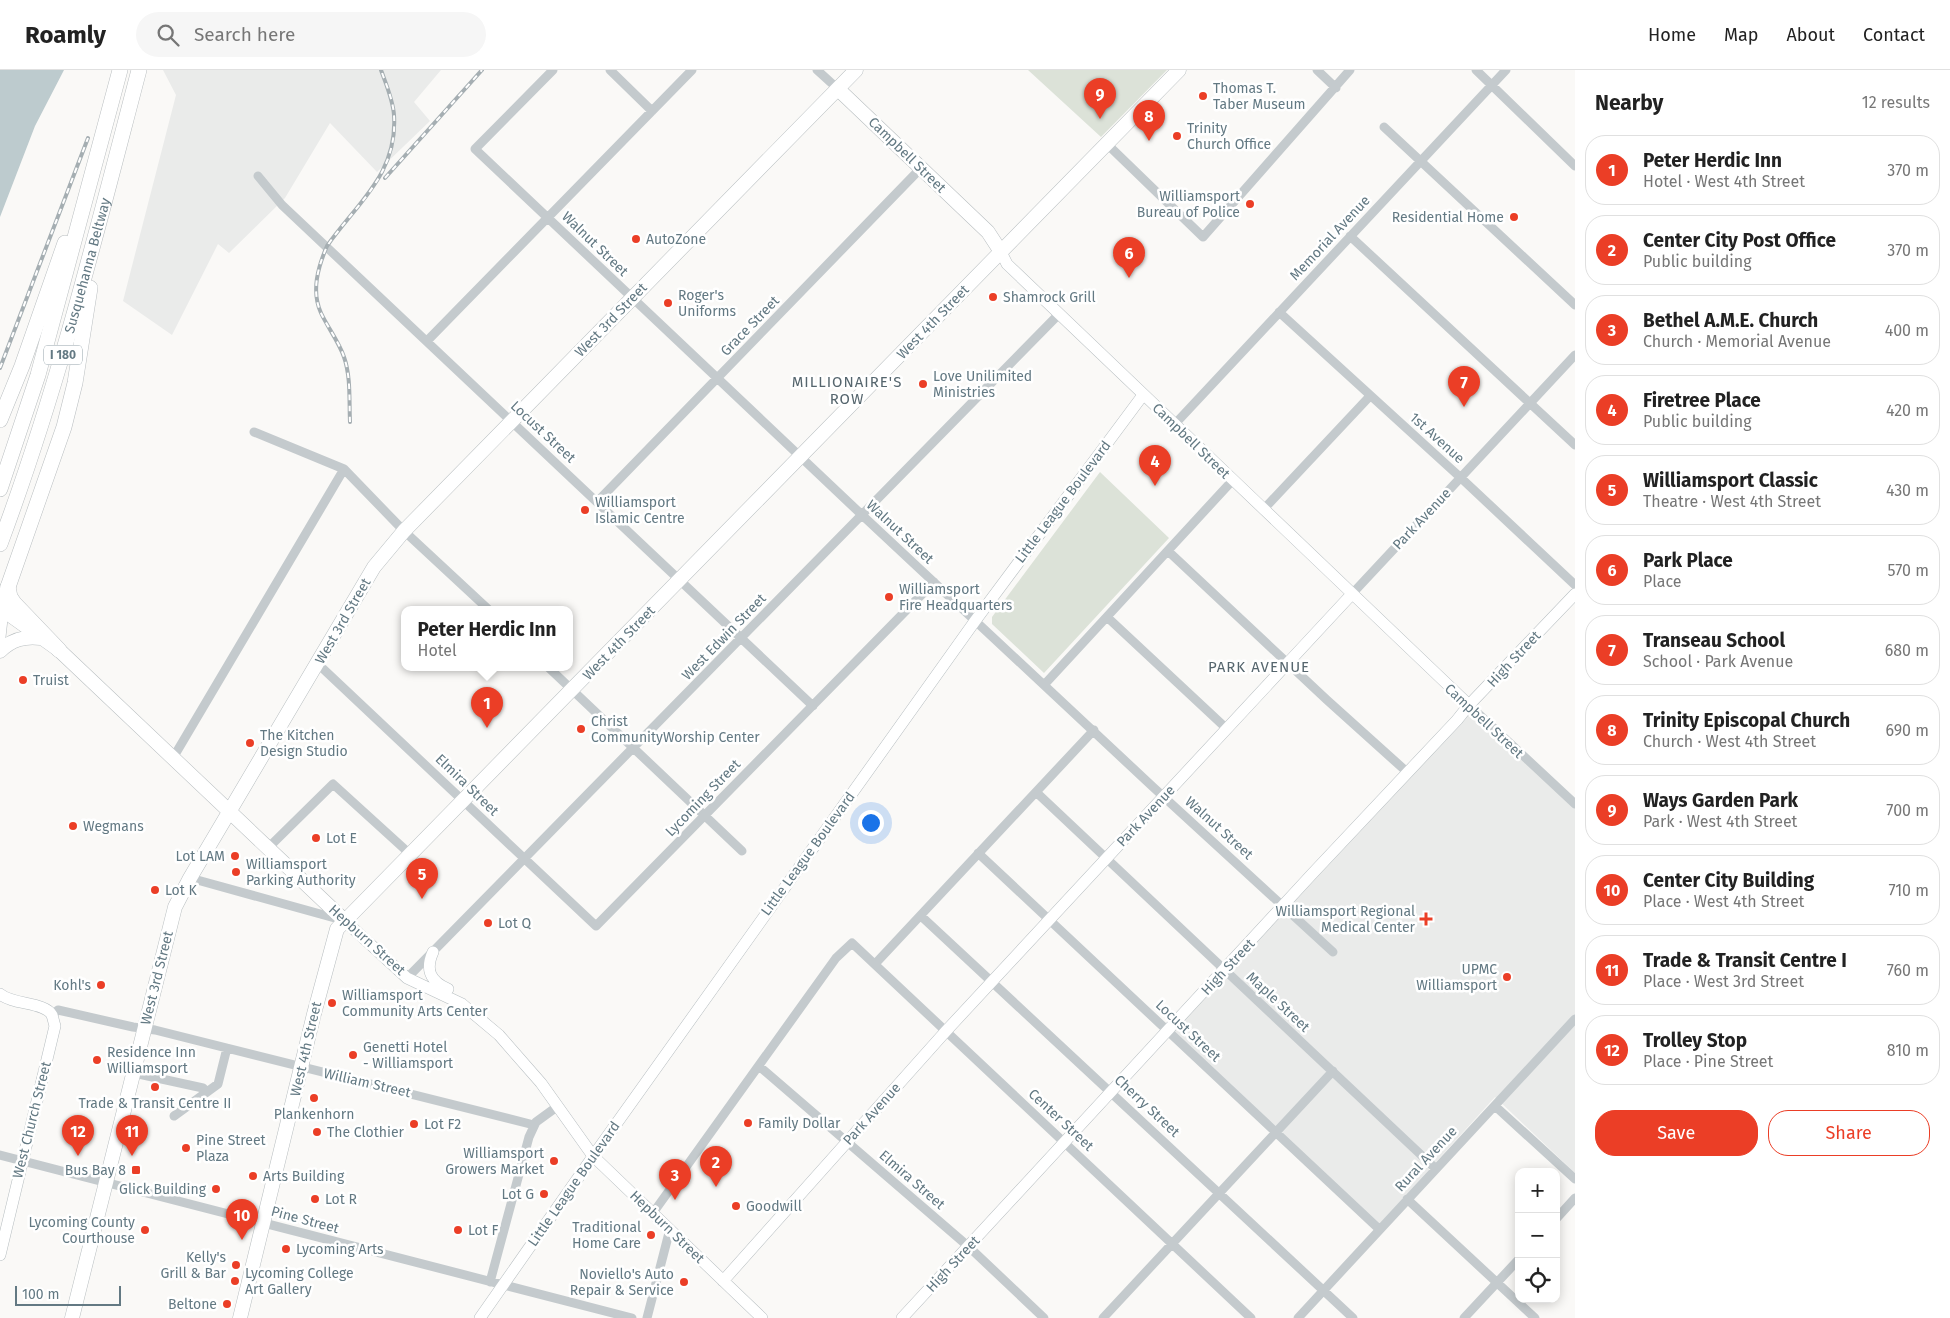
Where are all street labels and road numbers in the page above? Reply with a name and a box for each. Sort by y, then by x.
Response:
street label: Campbell Street [865,114,950,197]
street label: Memorial Avenue [1286,192,1374,284]
street label: Susquehanna Beltway [61,196,114,335]
street label: Walnut Street [558,208,632,281]
street label: West 3rd Street [571,279,651,361]
street label: West 4th Street [893,281,973,363]
street label: Grace Street [717,292,784,360]
road number: I 180 [44,346,82,364]
street label: Locust Street [507,398,580,467]
street label: Campbell Street [1149,400,1234,483]
street label: 1st Avenue [1406,409,1468,467]
street label: Little League Boulevard [1012,438,1114,566]
street label: Park Avenue [1389,485,1455,553]
street label: Walnut Street [863,497,938,568]
street label: West 3rd Street [312,574,375,667]
street label: West Edwin Street [678,589,770,684]
street label: West 4th Street [579,602,659,684]
street label: High Street [1484,627,1545,691]
street label: Campbell Street [1441,680,1528,762]
street label: Elmira Street [432,751,503,820]
street label: Lycoming Street [662,755,745,840]
street label: Park Avenue [1113,782,1179,850]
street label: Little League Boulevard [757,789,859,919]
street label: Walnut Street [1181,793,1257,864]
street label: Hepburn Street [325,901,410,979]
street label: West 3rd Street [137,928,177,1027]
street label: High Street [1198,935,1259,999]
street label: Maple Street [1243,968,1314,1036]
street label: Locust Street [1152,997,1225,1066]
street label: West 4th Street [287,999,325,1098]
street label: West Church Street [9,1059,55,1180]
street label: William Street [322,1065,413,1102]
street label: Cherry Street [1111,1072,1184,1141]
street label: Park Avenue [840,1079,904,1149]
street label: Center Street [1025,1085,1098,1155]
street label: Little League Boulevard [524,1118,624,1250]
street label: Rural Avenue [1391,1123,1461,1195]
street label: Elmira Street [876,1147,949,1214]
street label: Hepburn Street [626,1187,709,1268]
street label: Pine Street [269,1203,342,1237]
street label: High Street [923,1232,984,1296]

